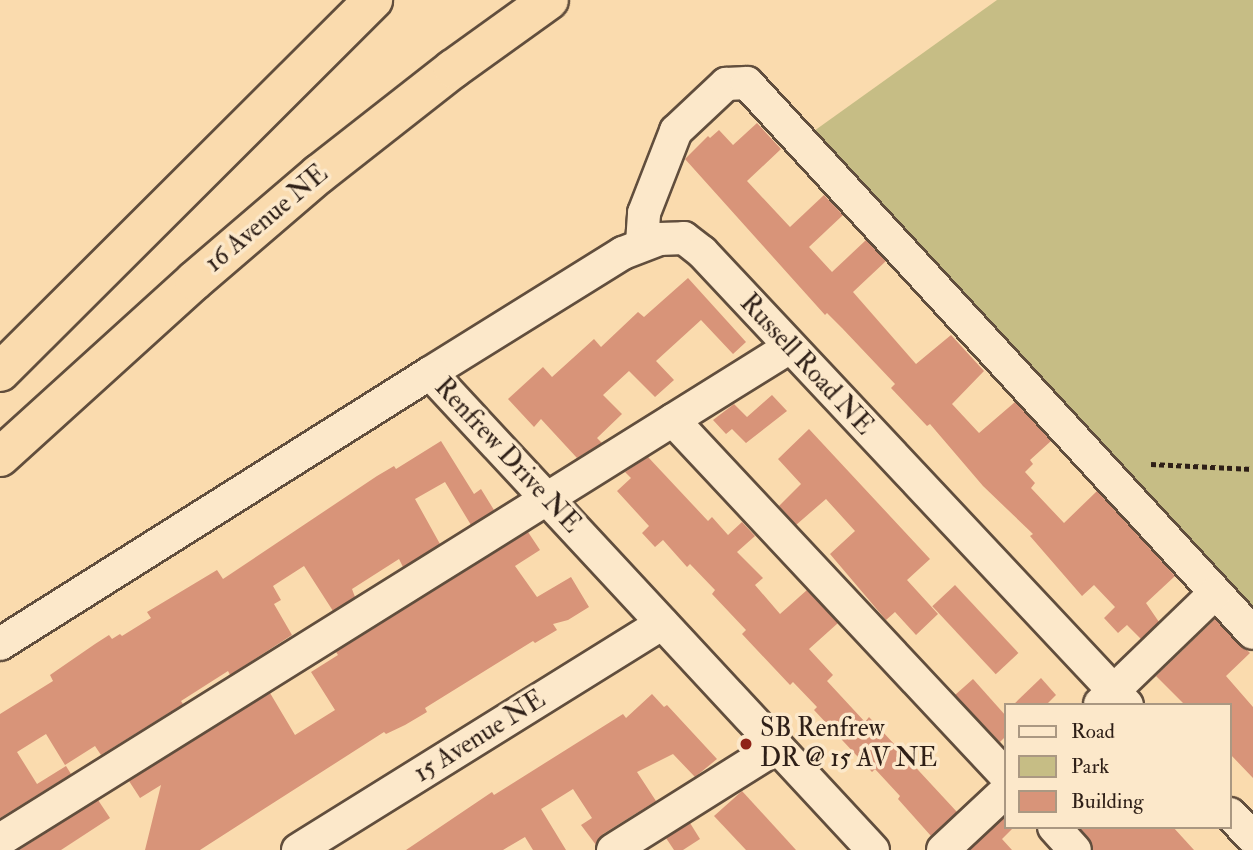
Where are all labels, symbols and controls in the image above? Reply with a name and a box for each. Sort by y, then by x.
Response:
street label: 16 Avenue NE [199,159,335,279]
street label: Russell Road NE [733,288,879,442]
street label: Renfrew Drive NE [427,372,587,540]
street label: 15 Avenue NE [409,684,551,790]
legend [1004,703,1232,829]
place label: SB Renfrew DR @ 15 AV NE [760,713,937,774]
text: Road [1071,718,1115,745]
marker: SB Renfrew DR @ 15 AV NE [738,736,754,752]
text: Park [1071,753,1109,780]
text: Building [1071,788,1144,815]

